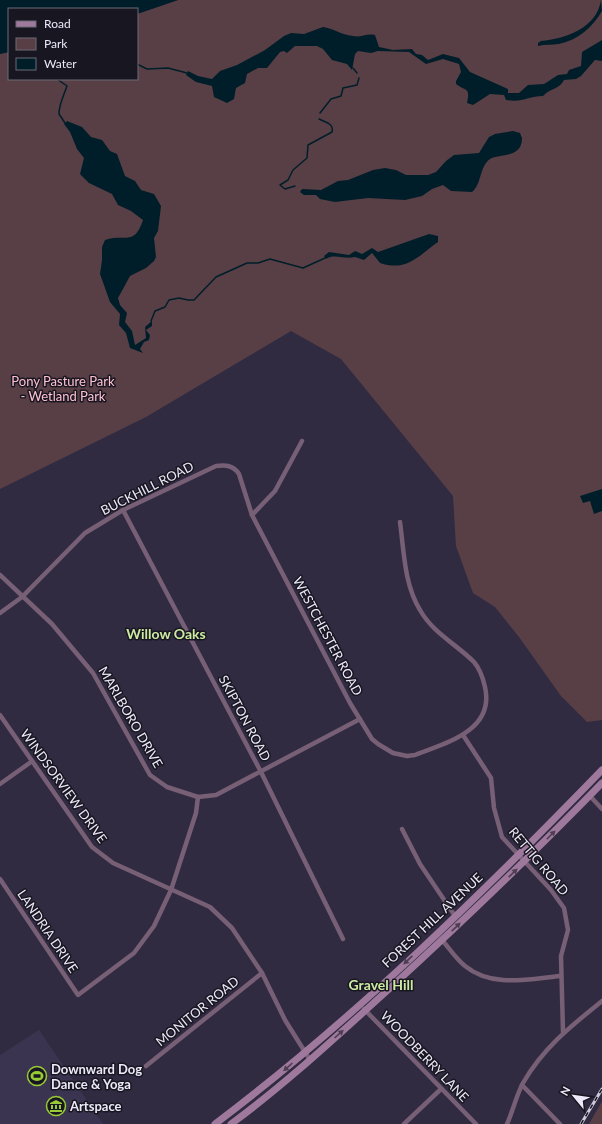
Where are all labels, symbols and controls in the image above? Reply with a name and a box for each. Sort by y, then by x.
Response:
legend [8,8,138,80]
text: Road [44,16,71,31]
text: Park [44,36,68,51]
text: Water [44,56,77,71]
park label: Pony Pasture Park - Wetland Park [11,373,115,404]
street label: BUCKHILL ROAD [98,458,196,518]
street label: WESTCHESTER ROAD [290,574,366,698]
district label: Willow Oaks [126,625,206,642]
street label: MARLBORO DRIVE [96,664,166,770]
street label: SKIPTON ROAD [216,672,274,764]
street label: WINDSORVIEW DRIVE [17,726,111,846]
street label: RETTIG ROAD [506,824,572,899]
one-way arrow [546,830,556,840]
one-way arrow [508,868,518,878]
street label: FOREST HILL AVENUE [378,869,486,971]
street label: LANDRIA DRIVE [14,886,82,976]
one-way arrow [451,922,461,932]
one-way arrow [403,955,413,964]
street label: MONITOR ROAD [152,973,242,1049]
district label: Gravel Hill [349,976,413,993]
street label: WOODBERRY LANE [378,1007,472,1105]
one-way arrow [334,1029,344,1038]
place label: Downward Dog Dance & Yoga [51,1061,142,1092]
one-way arrow [282,1062,293,1071]
sports icon: Downward Dog Dance & Yoga [26,1065,48,1087]
north arrow [554,1076,594,1116]
text: N [557,1084,573,1098]
museum icon: Artspace [45,1095,67,1117]
place label: Artspace [69,1098,122,1114]

